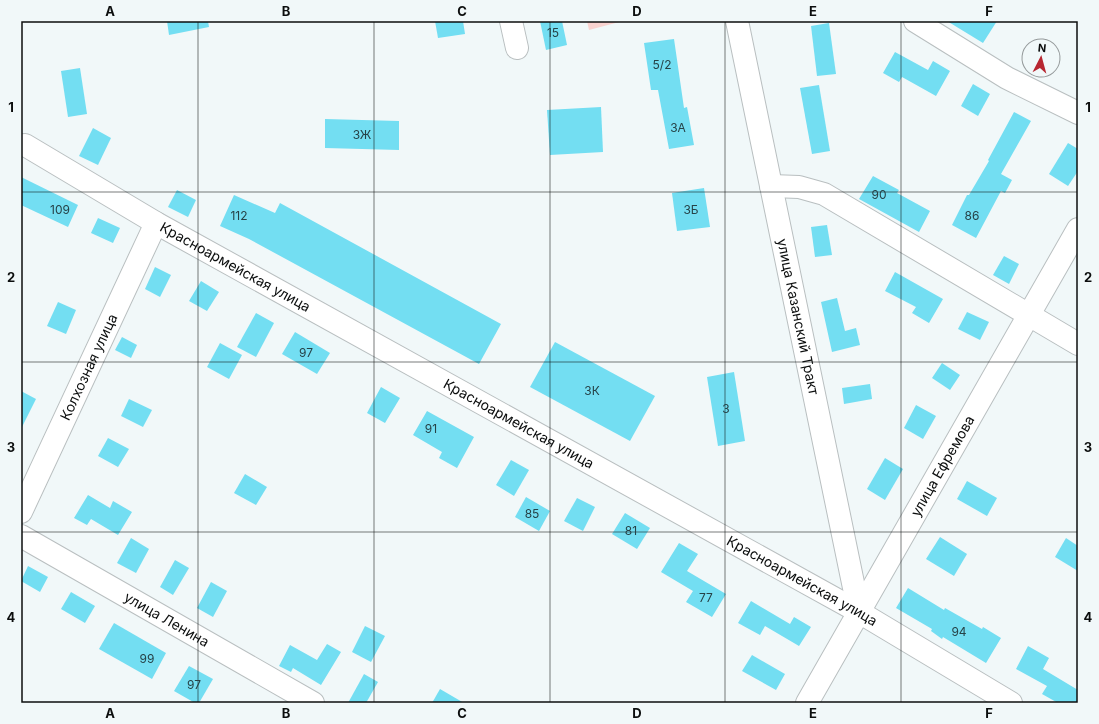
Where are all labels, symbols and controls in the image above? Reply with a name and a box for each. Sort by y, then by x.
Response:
text: A [105,3,115,19]
text: B [282,3,291,19]
text: C [457,3,467,19]
text: D [632,3,642,19]
text: E [809,3,817,19]
text: F [985,3,993,19]
house number: 15 [547,25,559,40]
north arrow [1021,38,1061,78]
text: N [1037,41,1047,55]
house number: 5/2 [653,57,671,72]
text: 1 [8,99,14,115]
text: 1 [1085,99,1091,115]
house number: 3А [670,120,686,135]
house number: 3Ж [353,127,372,142]
house number: 90 [871,187,887,202]
house number: 109 [50,202,70,217]
house number: 3Б [683,202,699,217]
house number: 112 [230,208,248,223]
house number: 86 [965,208,979,223]
street label: Красноармейская улица [157,218,314,315]
street label: улица Казанский Тракт [774,237,823,397]
text: 2 [7,269,15,285]
text: 2 [1084,269,1092,285]
street label: Колхозная улица [56,311,120,423]
house number: 97 [299,345,313,360]
street label: Красноармейская улица [441,375,597,472]
house number: 3К [584,383,600,398]
house number: 3 [722,401,730,416]
street label: улица Ефремова [906,412,978,519]
house number: 91 [425,421,437,436]
text: 3 [7,439,15,455]
text: 3 [1084,439,1092,455]
house number: 85 [525,506,539,521]
house number: 81 [625,523,637,538]
street label: Красноармейская улица [724,532,881,629]
street label: улица Ленина [122,588,213,650]
house number: 77 [699,590,713,605]
text: 4 [7,609,16,625]
text: 4 [1084,609,1093,625]
house number: 94 [951,624,967,639]
house number: 99 [140,651,154,666]
house number: 97 [187,677,201,692]
text: A [105,705,115,721]
text: B [282,705,291,721]
text: C [457,705,467,721]
text: D [632,705,642,721]
text: E [809,705,817,721]
text: F [985,705,993,721]

